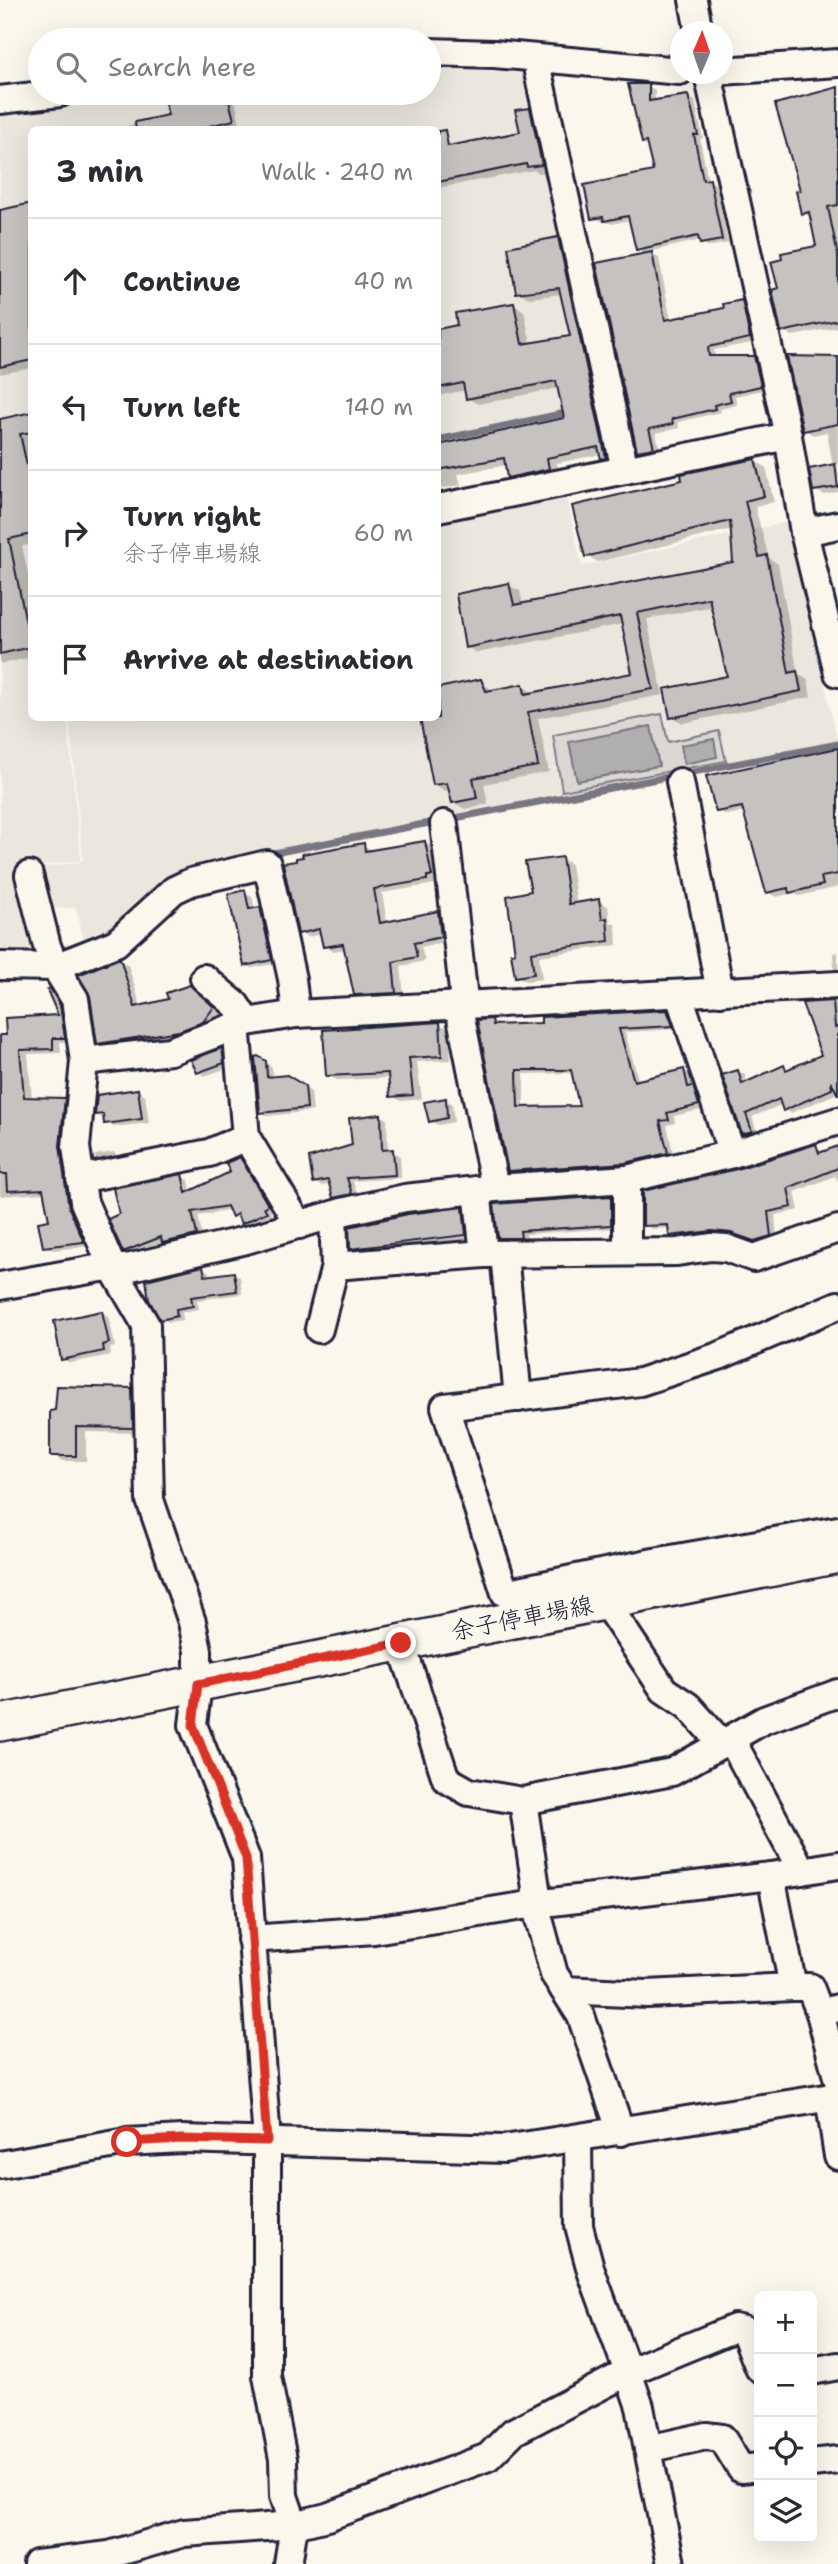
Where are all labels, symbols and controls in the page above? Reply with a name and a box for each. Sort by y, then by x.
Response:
north arrow [670,21,733,84]
search box [28,28,441,105]
icon: search [52,48,90,86]
text: Search here [108,49,257,84]
text: 3 min [56,151,143,192]
text: Walk · 240 m [261,157,413,187]
icon: ahead [56,262,94,300]
text: Continue [123,264,241,299]
text: 40 m [353,266,413,296]
icon: left [56,388,94,426]
text: Turn left [123,390,240,425]
text: 140 m [345,392,413,422]
text: Turn right [123,499,261,534]
icon: right [56,514,94,552]
text: 60 m [354,518,413,548]
text: 余子停車場線 [123,538,261,568]
icon: arrive [56,640,94,678]
text: Arrive at destination [123,642,413,677]
street label: 余子停車場線 [448,1589,596,1647]
route end [385,1627,416,1658]
route start [111,2126,142,2157]
map controls [754,2291,817,2543]
button: + [754,2291,817,2354]
button: − [754,2354,817,2417]
button: locate [754,2417,817,2480]
button: layers [754,2480,817,2543]

